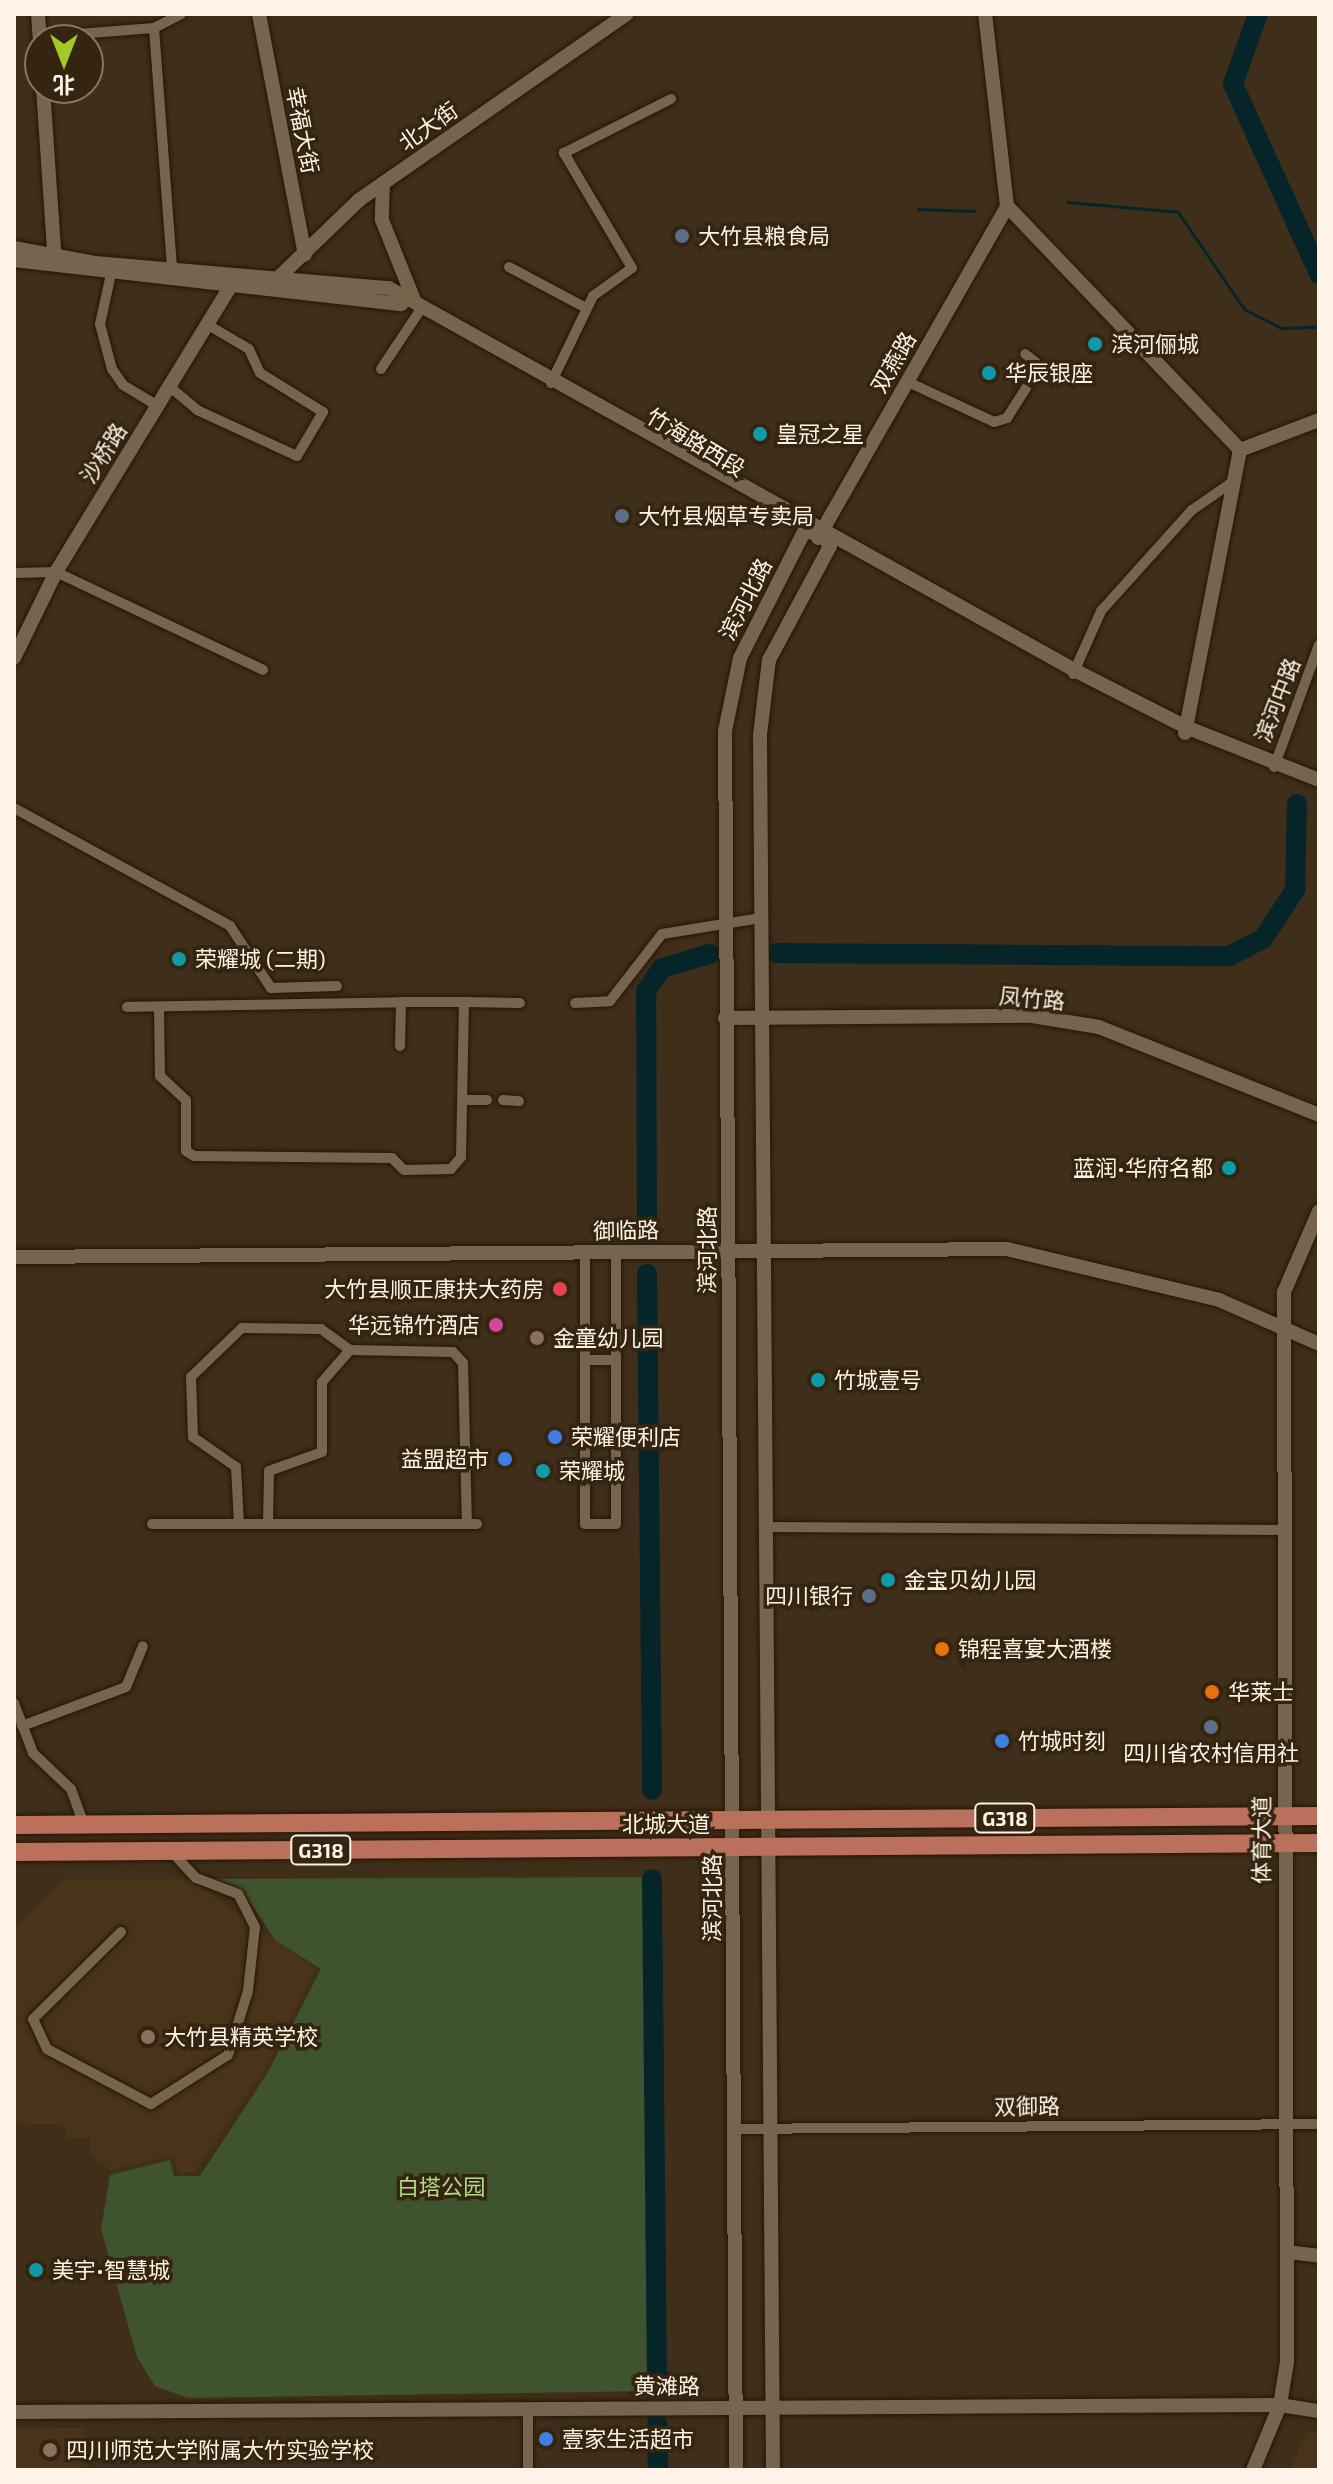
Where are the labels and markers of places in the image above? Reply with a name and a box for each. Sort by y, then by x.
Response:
place label: 大竹县粮食局 [698,223,830,249]
marker: 大竹县粮食局 [673,227,691,245]
place label: 滨河俪城 [1111,331,1199,357]
marker: 滨河俪城 [1086,335,1104,353]
place label: 华辰银座 [1005,360,1093,386]
marker: 华辰银座 [980,364,998,382]
place label: 皇冠之星 [776,421,864,447]
marker: 皇冠之星 [751,425,769,443]
place label: 大竹县烟草专卖局 [638,503,814,529]
marker: 大竹县烟草专卖局 [613,507,631,525]
place label: 荣耀城 (二期) [195,946,326,972]
marker: 荣耀城 (二期) [170,950,188,968]
place label: 蓝润•华府名都 [1073,1155,1213,1181]
marker: 蓝润•华府名都 [1220,1159,1238,1177]
place label: 大竹县顺正康扶大药房 [324,1276,544,1302]
marker: 大竹县顺正康扶大药房 [551,1280,569,1298]
place label: 华远锦竹酒店 [348,1312,480,1338]
marker: 华远锦竹酒店 [487,1316,505,1334]
place label: 金童幼儿园 [553,1325,663,1351]
marker: 金童幼儿园 [528,1329,546,1347]
place label: 竹城壹号 [834,1367,922,1393]
marker: 竹城壹号 [809,1371,827,1389]
place label: 荣耀便利店 [571,1424,681,1450]
marker: 荣耀便利店 [546,1428,564,1446]
place label: 益盟超市 [401,1446,489,1472]
marker: 益盟超市 [496,1450,514,1468]
place label: 荣耀城 [559,1458,625,1484]
marker: 荣耀城 [534,1462,552,1480]
place label: 金宝贝幼儿园 [904,1567,1036,1593]
marker: 金宝贝幼儿园 [879,1571,897,1589]
place label: 四川银行 [765,1583,853,1609]
marker: 四川银行 [860,1587,878,1605]
place label: 锦程喜宴大酒楼 [958,1636,1112,1662]
marker: 锦程喜宴大酒楼 [933,1640,951,1658]
place label: 华莱士 [1228,1679,1294,1705]
marker: 华莱士 [1203,1683,1221,1701]
marker: 四川省农村信用社 [1202,1718,1220,1736]
place label: 竹城时刻 [1018,1728,1106,1754]
marker: 竹城时刻 [993,1732,1011,1750]
place label: 四川省农村信用社 [1123,1740,1299,1766]
place label: 大竹县精英学校 [164,2024,318,2050]
marker: 大竹县精英学校 [139,2028,157,2046]
place label: 美宇•智慧城 [52,2257,170,2283]
marker: 美宇•智慧城 [27,2261,45,2279]
place label: 壹家生活超市 [562,2426,694,2452]
marker: 壹家生活超市 [537,2430,555,2448]
place label: 四川师范大学附属大竹实验学校 [66,2437,374,2463]
marker: 四川师范大学附属大竹实验学校 [41,2441,59,2459]

